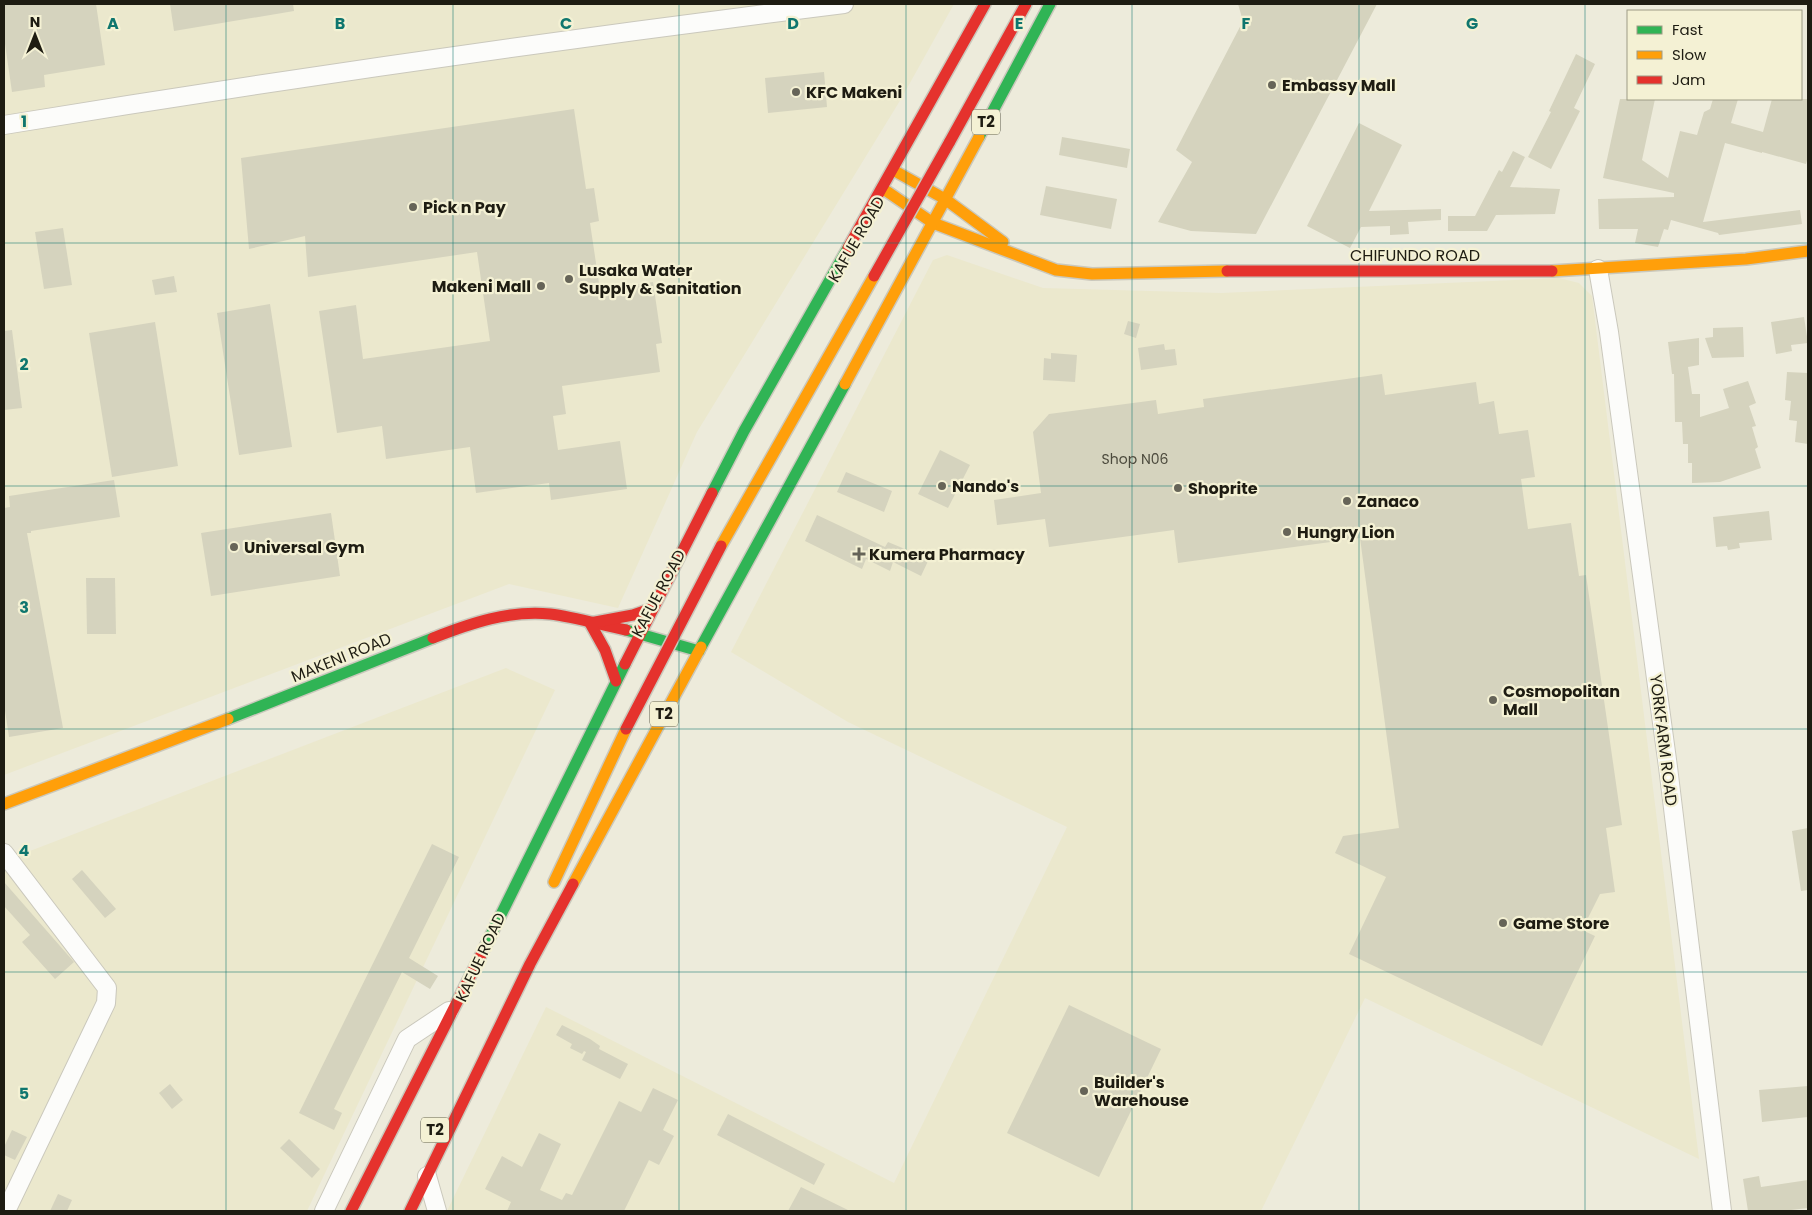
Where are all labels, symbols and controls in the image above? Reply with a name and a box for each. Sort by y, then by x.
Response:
north arrow [10,10,60,60]
legend [1627,10,1802,100]
text: N [30,12,40,32]
text: A [107,12,119,35]
text: B [335,12,345,35]
text: C [560,12,572,35]
text: D [787,12,799,35]
text: E [1015,12,1023,35]
text: F [1242,12,1251,35]
text: G [1466,12,1478,35]
text: Fast [1672,19,1703,40]
text: Slow [1672,44,1707,65]
text: Jam [1672,69,1706,90]
place label: Embassy Mall [1282,74,1396,97]
marker: Embassy Mall [1266,79,1278,91]
place label: KFC Makeni [806,81,902,104]
marker: KFC Makeni [790,86,802,98]
text: 1 [21,110,27,133]
road number: T2 [972,110,1000,134]
street label: KAFUE ROAD [822,192,890,287]
place label: Pick n Pay [423,196,507,219]
marker: Pick n Pay [407,201,419,213]
street label: CHIFUNDO ROAD [1350,244,1480,267]
place label: Lusaka Water Supply & Sanitation [579,259,742,300]
marker: Lusaka Water Supply & Sanitation [563,273,575,285]
place label: Makeni Mall [432,275,531,298]
marker: Makeni Mall [535,280,547,292]
text: 2 [19,353,29,376]
house number: Shop N06 [1102,449,1169,469]
place label: Nando's [952,475,1019,498]
place label: Shoprite [1188,477,1258,500]
marker: Nando's [936,480,948,492]
marker: Shoprite [1172,482,1184,494]
place label: Zanaco [1357,490,1419,513]
marker: Zanaco [1341,495,1353,507]
place label: Hungry Lion [1297,521,1395,544]
marker: Hungry Lion [1281,526,1293,538]
place label: Universal Gym [244,536,365,559]
marker: Universal Gym [228,541,240,553]
place label: Kumera Pharmacy [869,543,1026,566]
street label: KAFUE ROAD [626,545,691,641]
marker: Kumera Pharmacy [853,548,865,560]
text: 3 [19,596,29,619]
street label: MAKENI ROAD [288,627,395,688]
street label: YORKFARM ROAD [1644,673,1683,807]
place label: Cosmopolitan Mall [1503,680,1620,721]
marker: Cosmopolitan Mall [1487,694,1499,706]
road number: T2 [650,702,678,726]
text: 4 [19,839,30,862]
street label: KAFUE ROAD [450,909,511,1006]
place label: Game Store [1513,912,1610,935]
marker: Game Store [1497,917,1509,929]
place label: Builder's Warehouse [1094,1071,1189,1112]
text: 5 [19,1082,29,1105]
marker: Builder's Warehouse [1078,1085,1090,1097]
road number: T2 [421,1118,449,1142]

